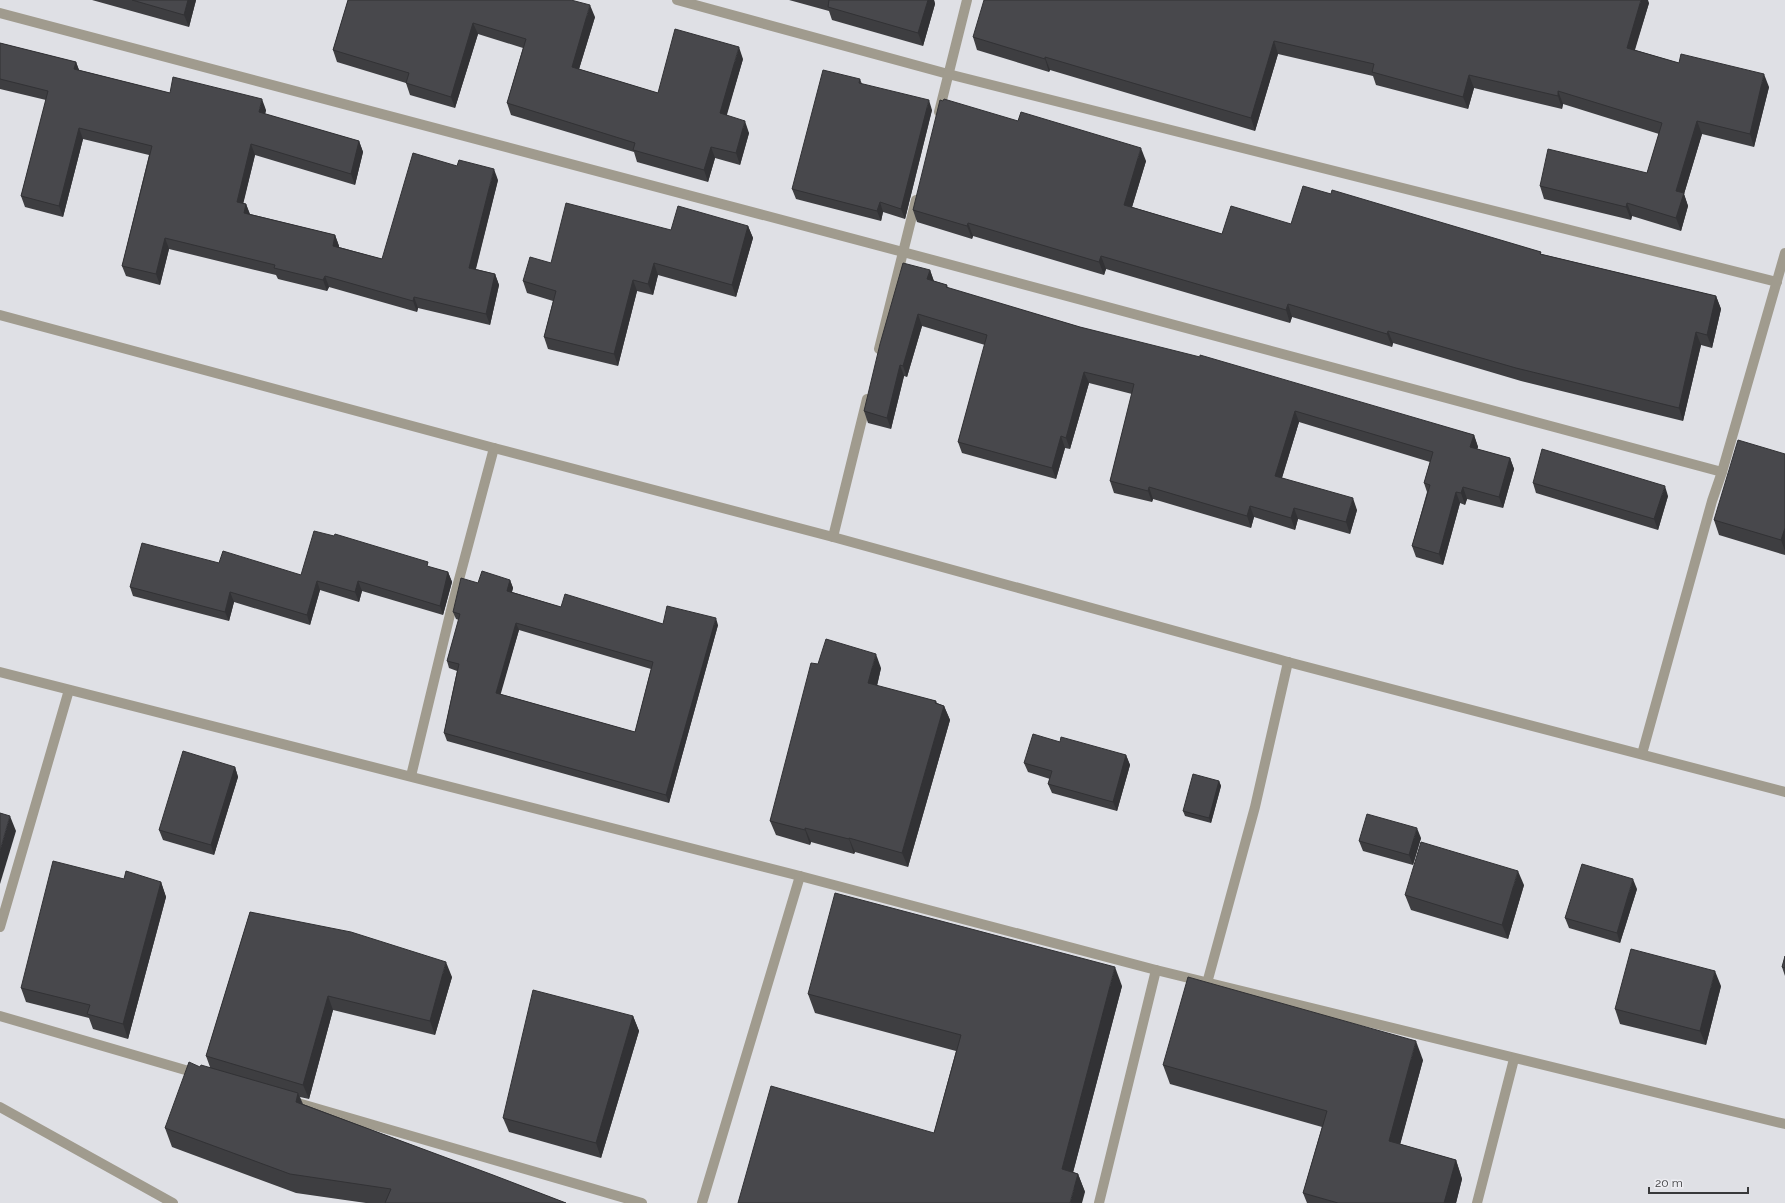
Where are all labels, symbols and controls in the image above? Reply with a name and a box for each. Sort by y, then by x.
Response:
scale bar [1649,1169,1748,1195]
text: 20 m [1655,1176,1683,1190]

